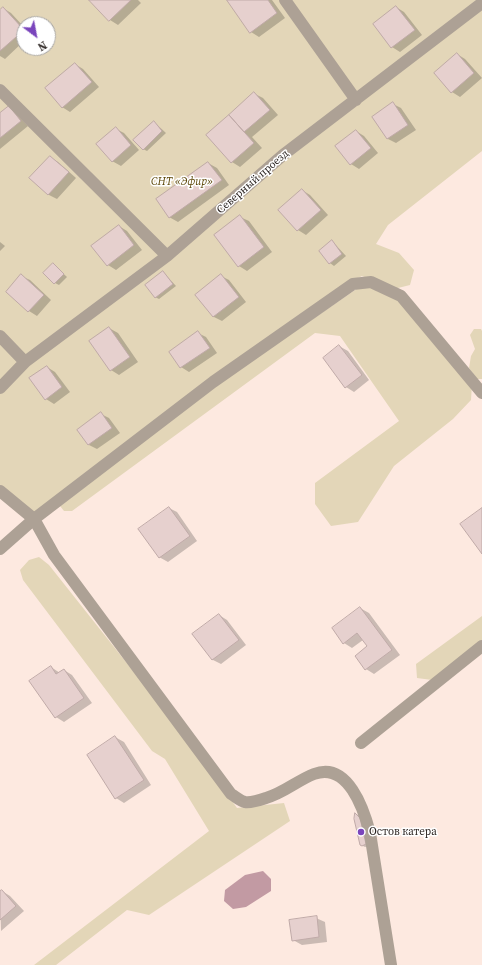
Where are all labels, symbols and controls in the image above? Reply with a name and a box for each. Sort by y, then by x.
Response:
north arrow [16,16,56,56]
text: N [35,37,49,54]
street label: Северный проезд [214,147,292,217]
park label: СНТ «Эфир» [151,175,213,189]
place label: Остов катера [369,825,437,839]
marker: Остов катера [356,827,366,837]

